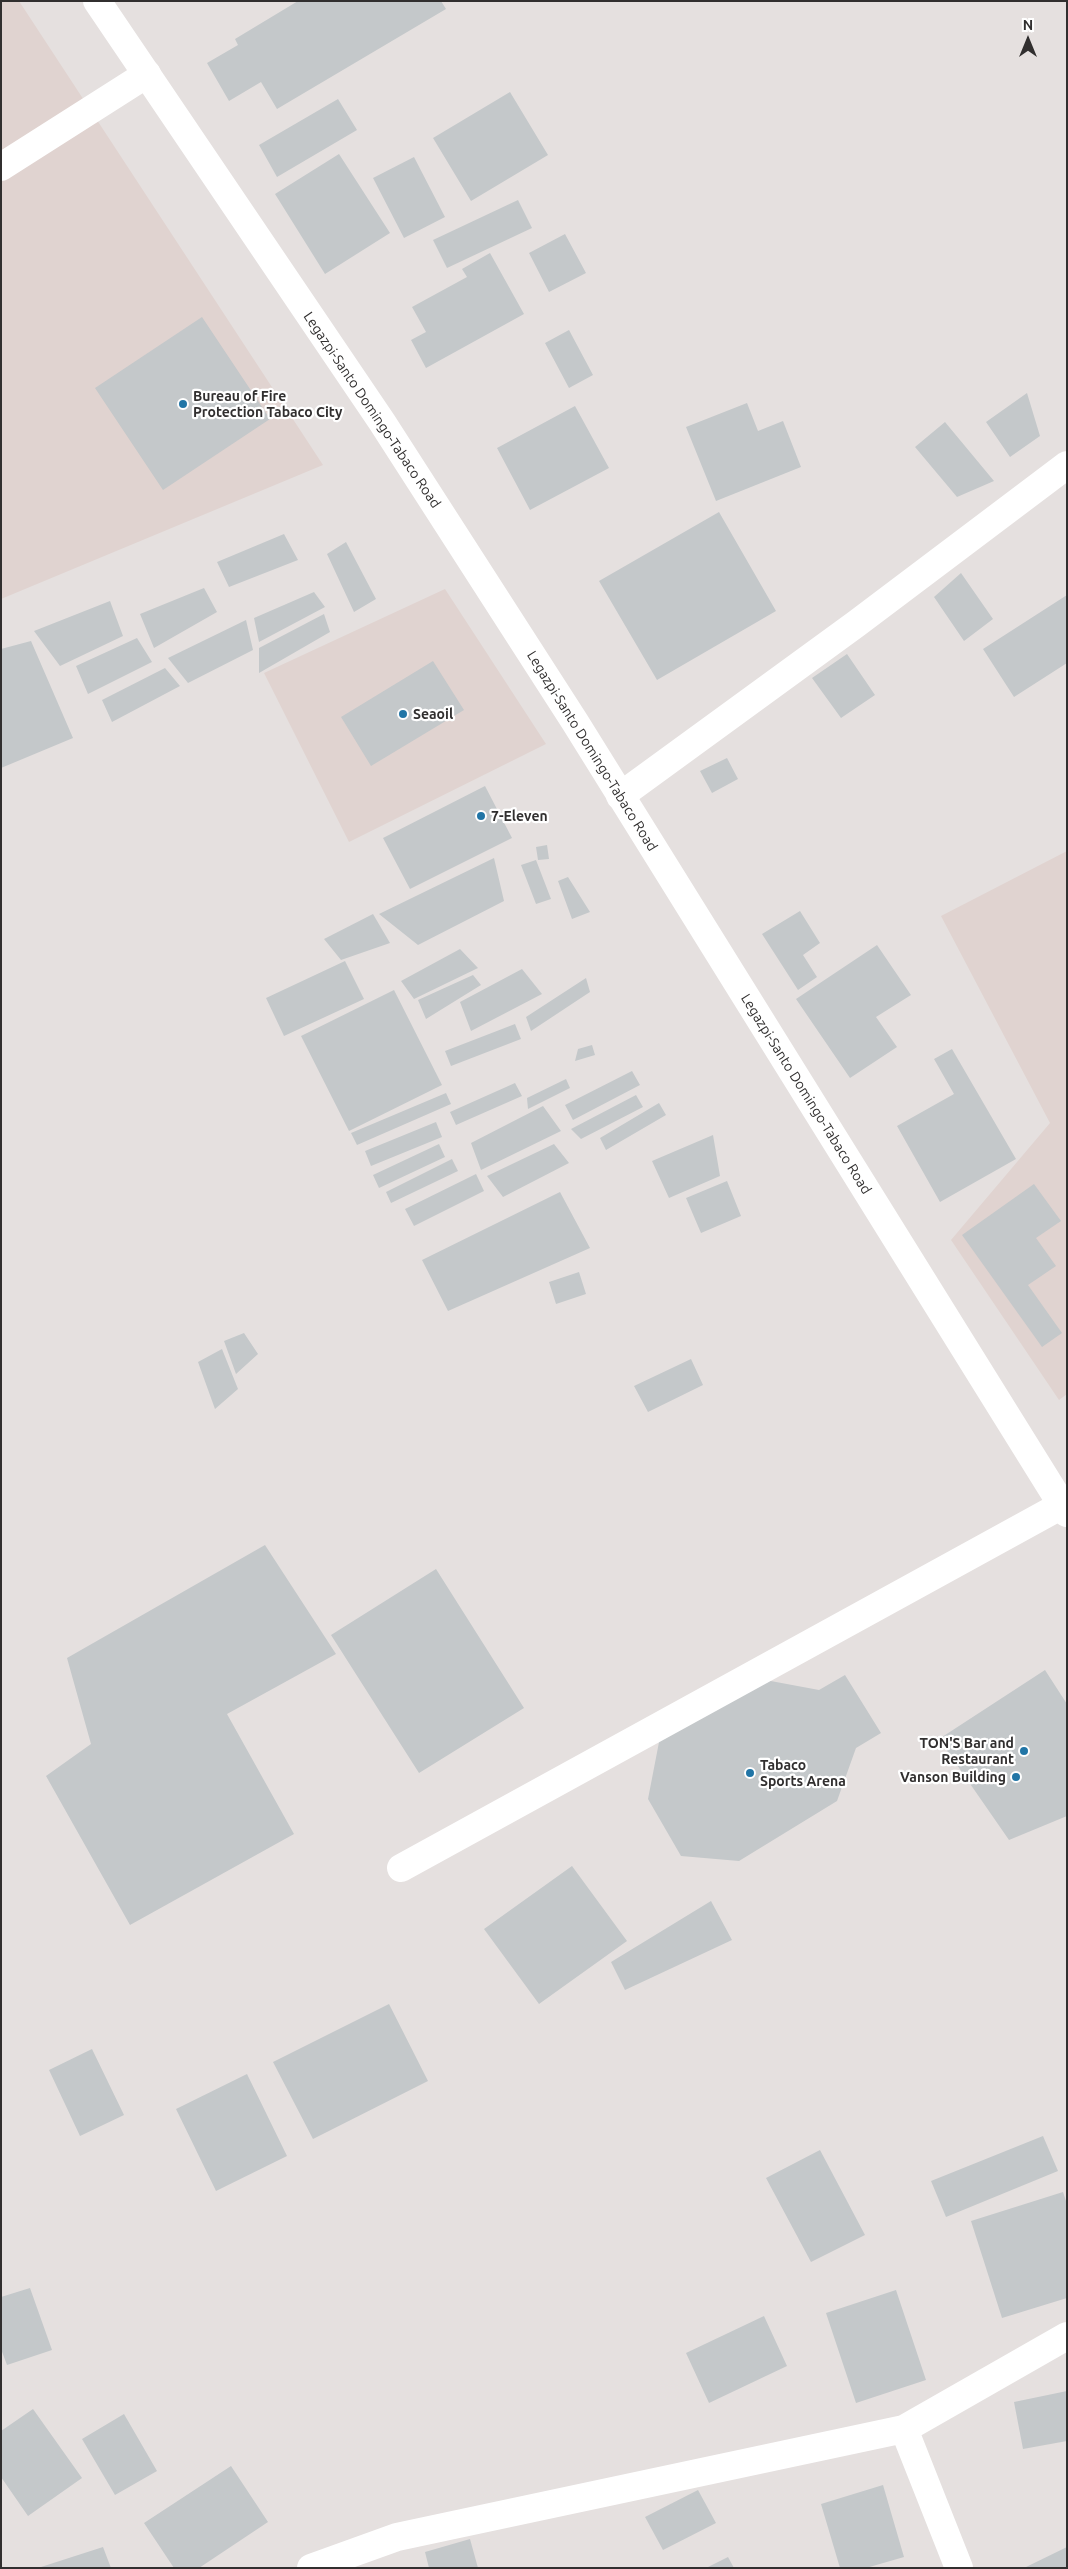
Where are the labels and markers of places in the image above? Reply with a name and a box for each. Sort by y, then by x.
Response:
place label: Bureau of Fire Protection Tabaco City [193,388,342,421]
marker: Bureau of Fire Protection Tabaco City [177,398,189,410]
place label: Seaoil [413,706,453,722]
marker: Seaoil [397,708,409,720]
place label: 7-Eleven [491,808,548,824]
marker: 7-Eleven [475,810,487,822]
place label: TON'S Bar and Restaurant [920,1735,1014,1768]
marker: TON'S Bar and Restaurant [1018,1745,1030,1757]
place label: Tabaco Sports Arena [760,1757,846,1790]
marker: Tabaco Sports Arena [744,1767,756,1779]
place label: Vanson Building [900,1769,1006,1785]
marker: Vanson Building [1010,1771,1022,1783]

